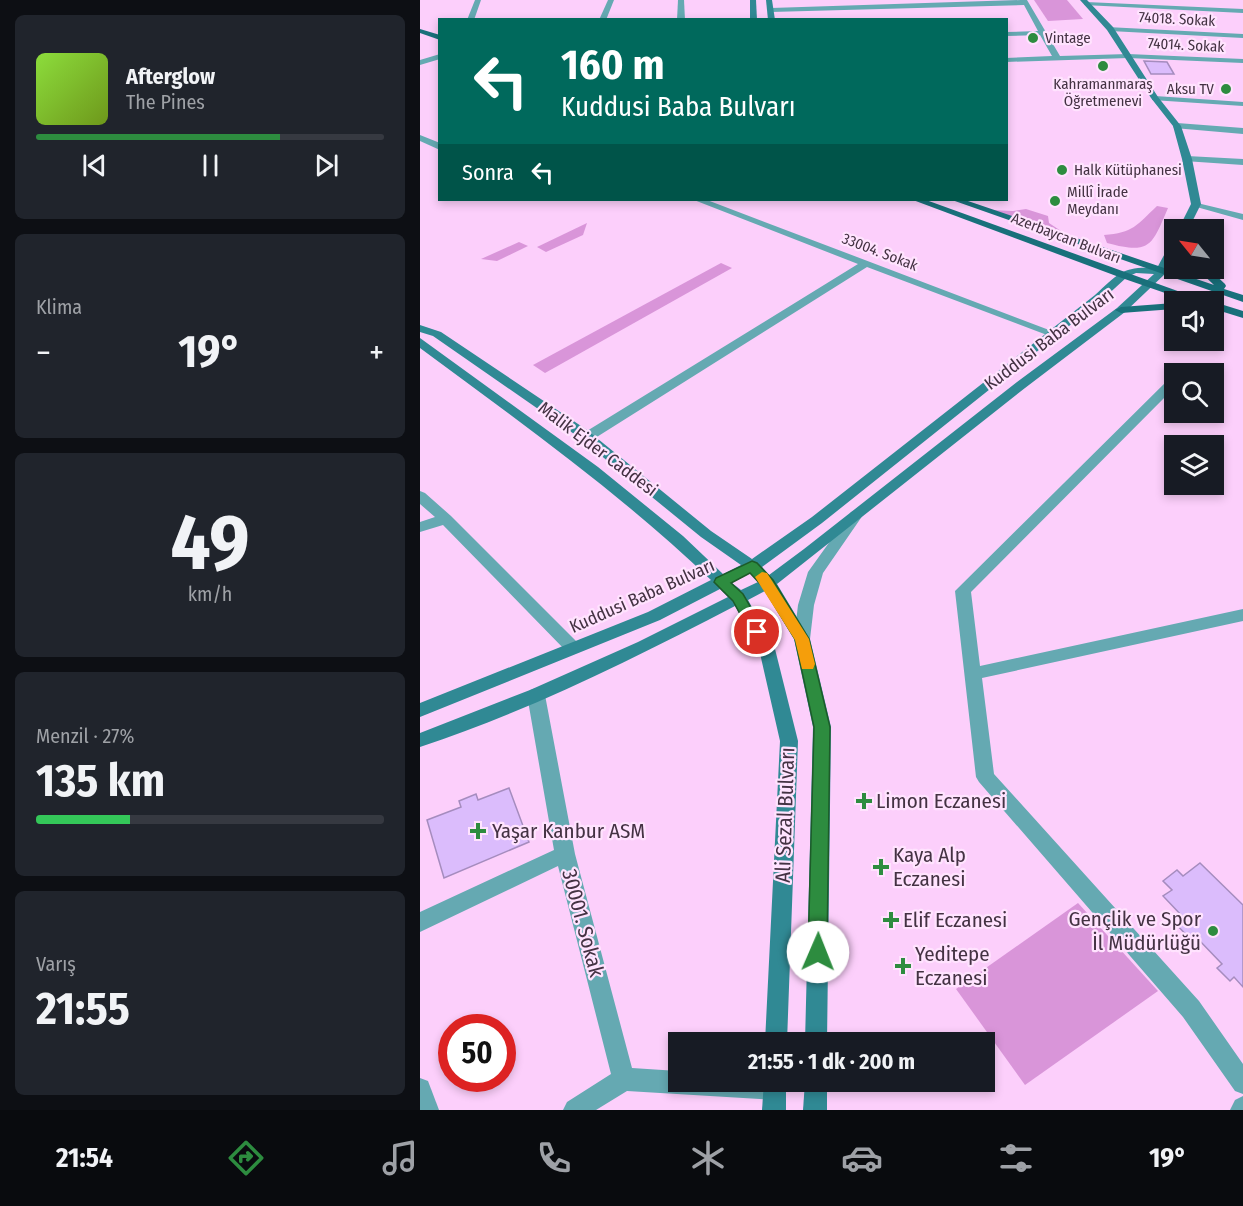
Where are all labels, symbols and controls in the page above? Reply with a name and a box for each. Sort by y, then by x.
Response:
street label: 74018. Sokak [1138,8,1216,30]
place label: Vintage [1045,29,1091,47]
marker: Vintage [1026,31,1040,45]
street label: 74014. Sokak [1147,34,1225,56]
text: 160 m [561,40,664,90]
icon: left [462,42,540,120]
marker: Kahramanmaraş Öğretmenevi [1096,59,1110,73]
text: Afterglow [126,63,215,90]
place label: Kahramanmaraş Öğretmenevi [1053,75,1153,110]
place label: Aksu TV [1167,80,1214,98]
marker: Aksu TV [1219,82,1233,96]
text: The Pines [126,90,205,114]
text: Kuddusi Baba Bulvarı [561,91,795,123]
icon: previous [78,149,111,182]
icon: pause [194,149,227,182]
icon: next [310,149,343,182]
icon: left [526,156,559,189]
text: Sonra [462,159,514,186]
place label: Halk Kütüphanesi [1074,161,1182,179]
marker: Halk Kütüphanesi [1055,163,1069,177]
place label: Millî İrade Meydanı [1067,183,1128,218]
marker: Millî İrade Meydanı [1048,194,1062,208]
street label: Azerbaycan Bulvarı [1009,209,1123,267]
north arrow [1164,219,1224,279]
map controls [1164,219,1224,495]
street label: 33004. Sokak [840,229,920,275]
street label: Kuddusi Baba Bulvarı [980,283,1118,395]
button: sound [1164,291,1224,351]
text: Klima [36,295,82,319]
text: 19° [178,325,242,379]
text: − [36,333,51,373]
text: + [369,333,384,373]
button: search [1164,363,1224,423]
street label: Malik Ejder Caddesi [534,397,662,501]
button: layers [1164,435,1224,495]
text: 49 [170,496,250,590]
street label: Kuddusi Baba Bulvarı [566,554,718,638]
text: km/h [188,582,232,606]
pin [731,606,782,657]
icon: arrive [740,615,773,648]
text: Menzil · 27% [36,724,134,748]
street label: Ali Sezal Bulvarı [770,747,800,883]
text: 135 km [36,754,165,808]
place label: Limon Eczanesi [876,788,1006,814]
marker: Limon Eczanesi [857,794,871,808]
place label: Yaşar Kanbur ASM [492,818,645,844]
marker: Yaşar Kanbur ASM [469,822,487,840]
place label: Kaya Alp Eczanesi [893,842,966,892]
marker: Kaya Alp Eczanesi [874,860,888,874]
street label: 30001. Sokak [556,866,610,980]
place label: Gençlik ve Spor İl Müdürlüğü [1068,906,1202,956]
place label: Elif Eczanesi [903,907,1007,933]
marker: Elif Eczanesi [884,913,898,927]
position arrow [786,920,850,984]
marker: Gençlik ve Spor İl Müdürlüğü [1206,924,1220,938]
place label: Yeditepe Eczanesi [915,941,990,991]
text: Varış [36,952,76,976]
marker: Yeditepe Eczanesi [896,959,910,973]
text: 21:55 [36,982,130,1036]
speed limit sign: 50 [438,1014,516,1092]
text: 21:55 · 1 dk · 200 m [748,1048,915,1075]
icon: directions [225,1137,267,1179]
icon: music [379,1137,421,1179]
icon: phone [533,1137,575,1179]
icon: climate [687,1137,729,1179]
icon: car [841,1137,883,1179]
icon: filters [995,1137,1037,1179]
text: 21:54 [56,1142,113,1174]
text: 19° [1149,1142,1187,1174]

